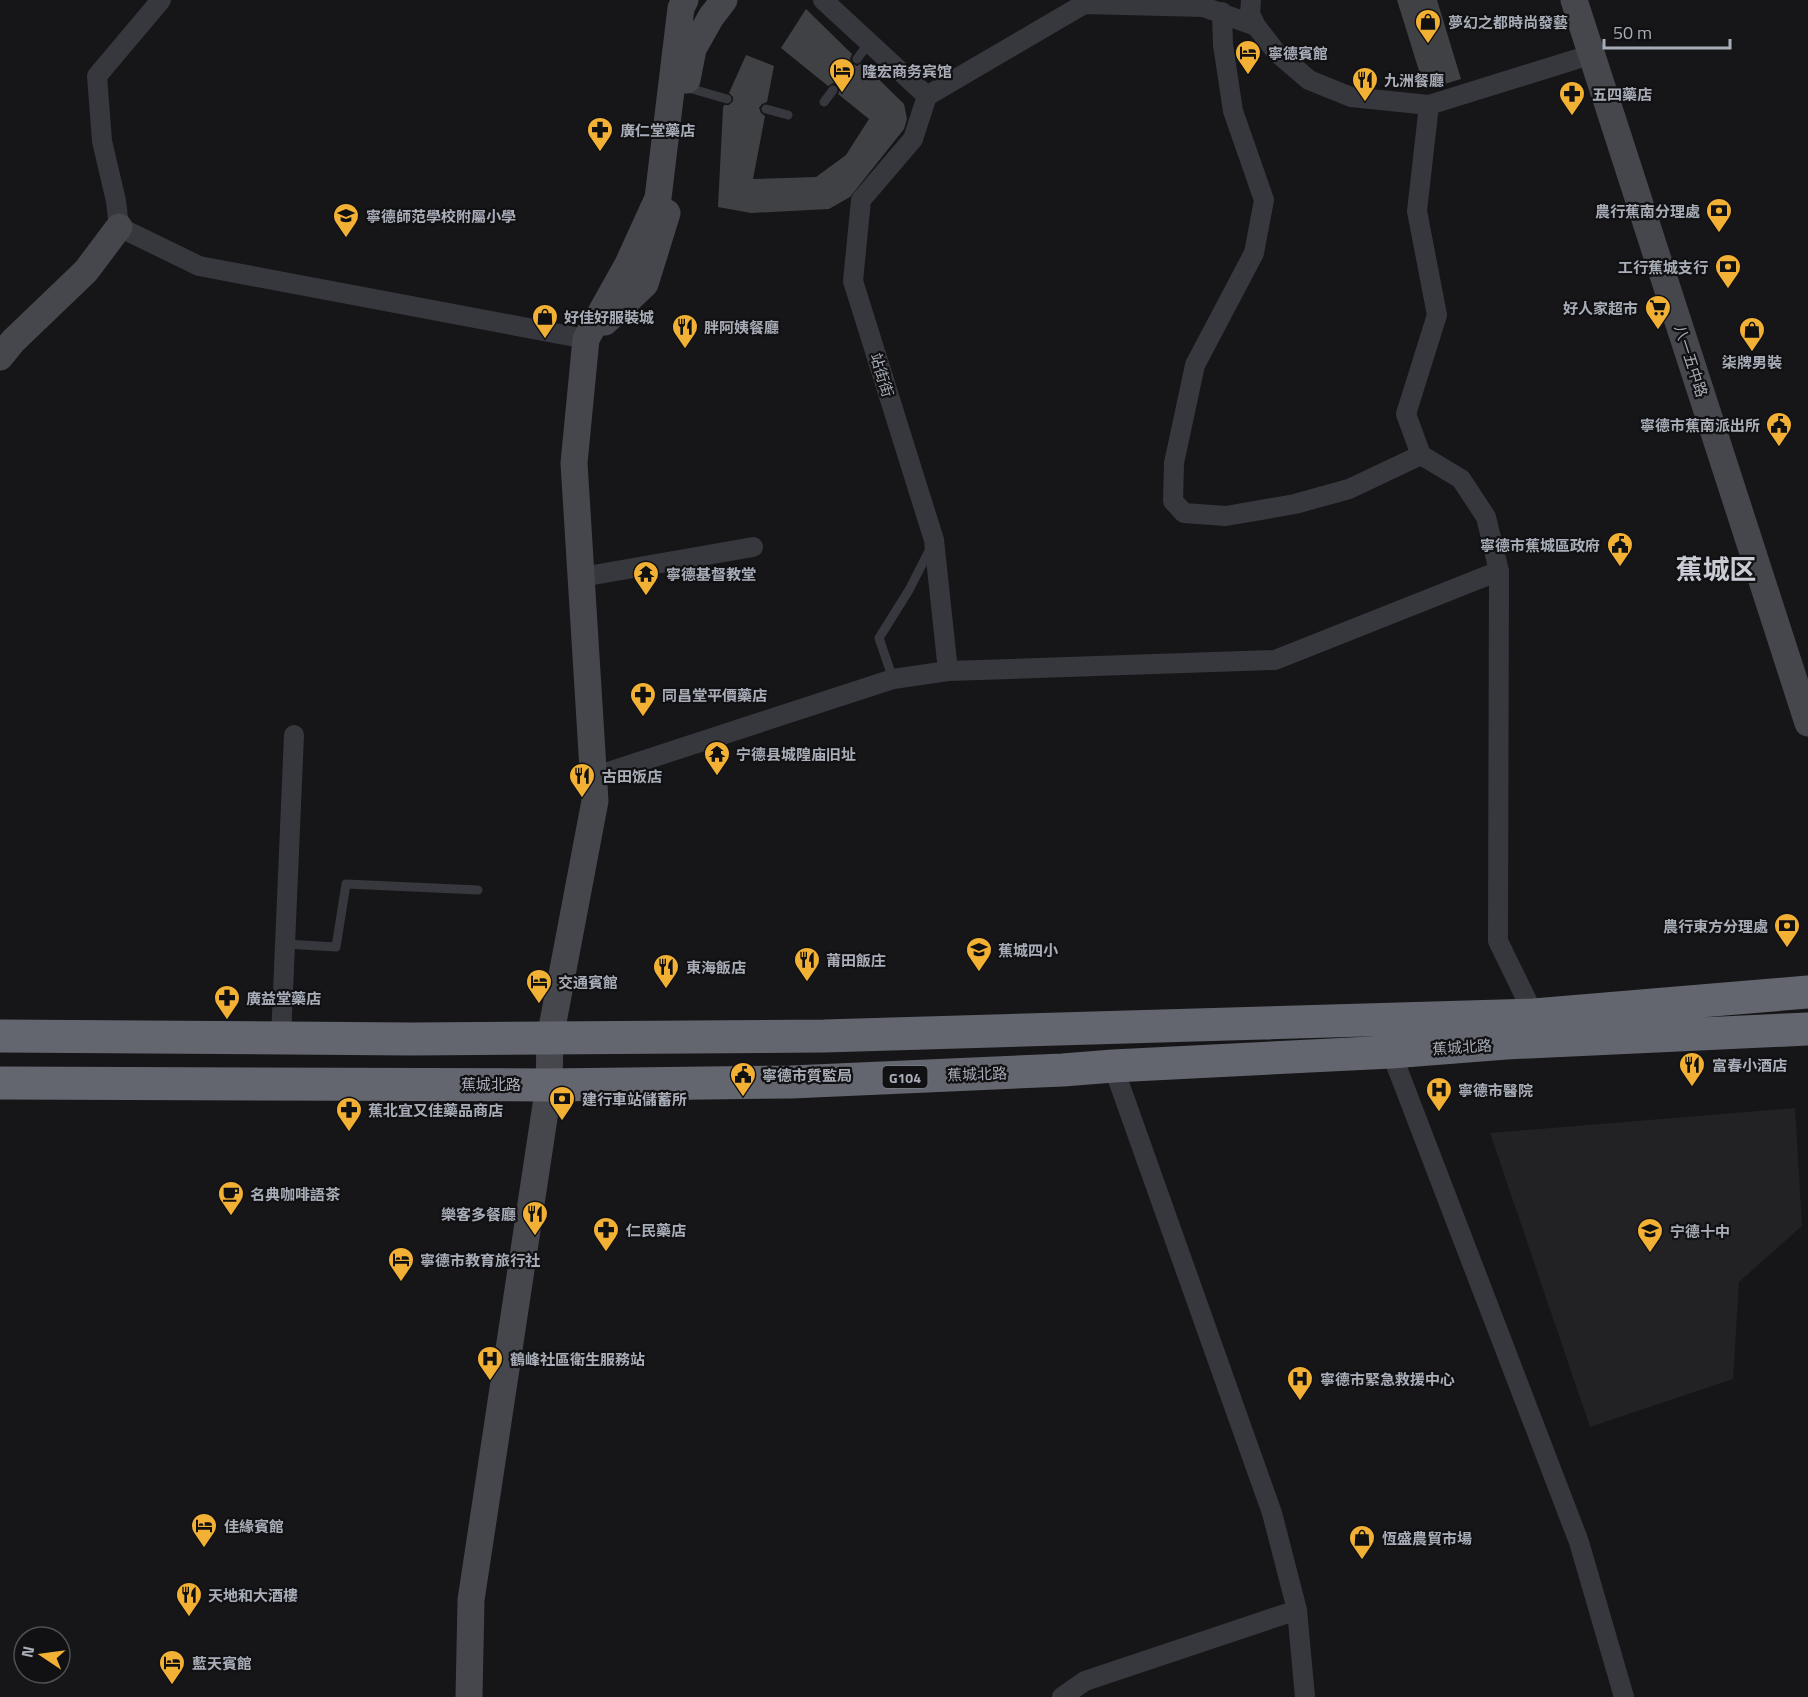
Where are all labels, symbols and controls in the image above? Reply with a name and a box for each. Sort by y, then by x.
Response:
shop icon: 夢幻之都時尚發藝 [1413,7,1443,45]
place label: 夢幻之都時尚發藝 [1448,11,1568,34]
scale bar [1604,12,1730,50]
text: 50 m [1613,19,1652,46]
hotel icon: 寧德賓館 [1233,38,1263,76]
place label: 寧德賓館 [1268,42,1328,65]
hotel icon: 隆宏商务宾馆 [827,56,857,94]
place label: 隆宏商务宾馆 [862,60,952,83]
restaurant icon: 九洲餐廳 [1350,65,1380,103]
place label: 九洲餐廳 [1384,69,1444,92]
pharmacy icon: 五四藥店 [1557,79,1587,117]
place label: 五四藥店 [1592,83,1652,106]
pharmacy icon: 廣仁堂藥店 [585,115,615,153]
place label: 廣仁堂藥店 [620,119,695,142]
bank icon: 農行蕉南分理處 [1704,196,1734,234]
place label: 農行蕉南分理處 [1595,200,1700,223]
school or university icon: 寧德師范學校附屬小學 [331,201,361,239]
place label: 寧德師范學校附屬小學 [366,205,516,228]
bank icon: 工行蕉城支行 [1713,252,1743,290]
place label: 工行蕉城支行 [1618,256,1708,279]
supermarket icon: 好人家超市 [1643,293,1673,331]
place label: 好人家超市 [1563,297,1638,320]
shop icon: 好佳好服裝城 [530,302,560,340]
place label: 好佳好服裝城 [564,306,654,329]
restaurant icon: 胖阿姨餐廳 [670,312,700,350]
shop icon: 柒牌男裝 [1737,315,1767,353]
place label: 胖阿姨餐廳 [704,316,779,339]
street label: 八一五中路 [1668,322,1714,400]
street label: 站街街 [864,350,900,400]
place label: 柒牌男裝 [1722,351,1782,374]
public building icon: 寧德市蕉南派出所 [1764,410,1794,448]
place label: 寧德市蕉南派出所 [1640,414,1760,437]
public building icon: 寧德市蕉城區政府 [1605,530,1635,568]
place label: 寧德市蕉城區政府 [1480,534,1600,557]
district label: 蕉城区 [1676,548,1757,589]
temple icon: 寧德基督教堂 [631,559,661,597]
place label: 寧德基督教堂 [666,563,756,586]
pharmacy icon: 同昌堂平價藥店 [628,680,658,718]
place label: 同昌堂平價藥店 [662,684,767,707]
temple icon: 宁德县城隍庙旧址 [702,739,732,777]
place label: 宁德县城隍庙旧址 [736,743,856,766]
restaurant icon: 古田饭店 [567,761,597,799]
place label: 古田饭店 [602,765,662,788]
bank icon: 農行東方分理處 [1772,911,1802,949]
place label: 農行東方分理處 [1663,915,1768,938]
school or university icon: 蕉城四小 [964,935,994,973]
place label: 蕉城四小 [998,939,1059,962]
restaurant icon: 莆田飯庄 [792,945,822,983]
place label: 莆田飯庄 [826,949,886,972]
restaurant icon: 東海飯店 [651,952,681,990]
place label: 東海飯店 [686,956,746,979]
hotel icon: 交通賓館 [524,967,554,1005]
place label: 交通賓館 [558,971,618,994]
pharmacy icon: 廣益堂藥店 [212,983,242,1021]
place label: 廣益堂藥店 [246,987,321,1010]
street label: 蕉城北路 [1431,1033,1493,1061]
restaurant icon: 富春小酒店 [1677,1050,1707,1088]
place label: 富春小酒店 [1712,1054,1787,1077]
public building icon: 寧德市質監局 [728,1060,758,1098]
street label: 蕉城北路 [947,1061,1007,1087]
place label: 寧德市質監局 [762,1064,852,1087]
road number: G104 [882,1066,928,1088]
street label: 蕉城北路 [461,1073,521,1096]
hospital icon: 寧德市醫院 [1424,1075,1454,1113]
place label: 寧德市醫院 [1458,1079,1533,1102]
bank icon: 建行車站儲蓄所 [547,1084,577,1122]
place label: 建行車站儲蓄所 [582,1088,687,1111]
pharmacy icon: 蕉北宜又佳藥品商店 [334,1095,364,1133]
place label: 蕉北宜又佳藥品商店 [368,1099,503,1122]
cafe icon: 名典咖啡語茶 [216,1179,246,1217]
place label: 名典咖啡語茶 [250,1183,341,1206]
restaurant icon: 樂客多餐廳 [520,1199,550,1237]
place label: 樂客多餐廳 [441,1203,516,1226]
pharmacy icon: 仁民藥店 [591,1215,621,1253]
school or university icon: 宁德十中 [1635,1216,1665,1254]
place label: 仁民藥店 [626,1219,686,1242]
place label: 宁德十中 [1670,1220,1730,1243]
hotel icon: 寧德市教育旅行社 [386,1245,416,1283]
place label: 寧德市教育旅行社 [420,1249,540,1272]
hospital icon: 鶴峰社區衛生服務站 [475,1344,505,1382]
place label: 鶴峰社區衛生服務站 [510,1348,645,1371]
hospital icon: 寧德市緊急救援中心 [1285,1364,1315,1402]
place label: 寧德市緊急救援中心 [1320,1368,1455,1391]
hotel icon: 佳緣賓館 [189,1511,219,1549]
place label: 佳緣賓館 [224,1515,284,1538]
shop icon: 恆盛農貿市場 [1347,1523,1377,1561]
place label: 恆盛農貿市場 [1382,1527,1472,1550]
restaurant icon: 天地和大酒樓 [174,1580,204,1618]
place label: 天地和大酒樓 [208,1584,298,1607]
north arrow [12,1625,72,1685]
text: N [14,1644,40,1660]
hotel icon: 藍天賓館 [157,1648,187,1686]
place label: 藍天賓館 [192,1652,252,1675]

